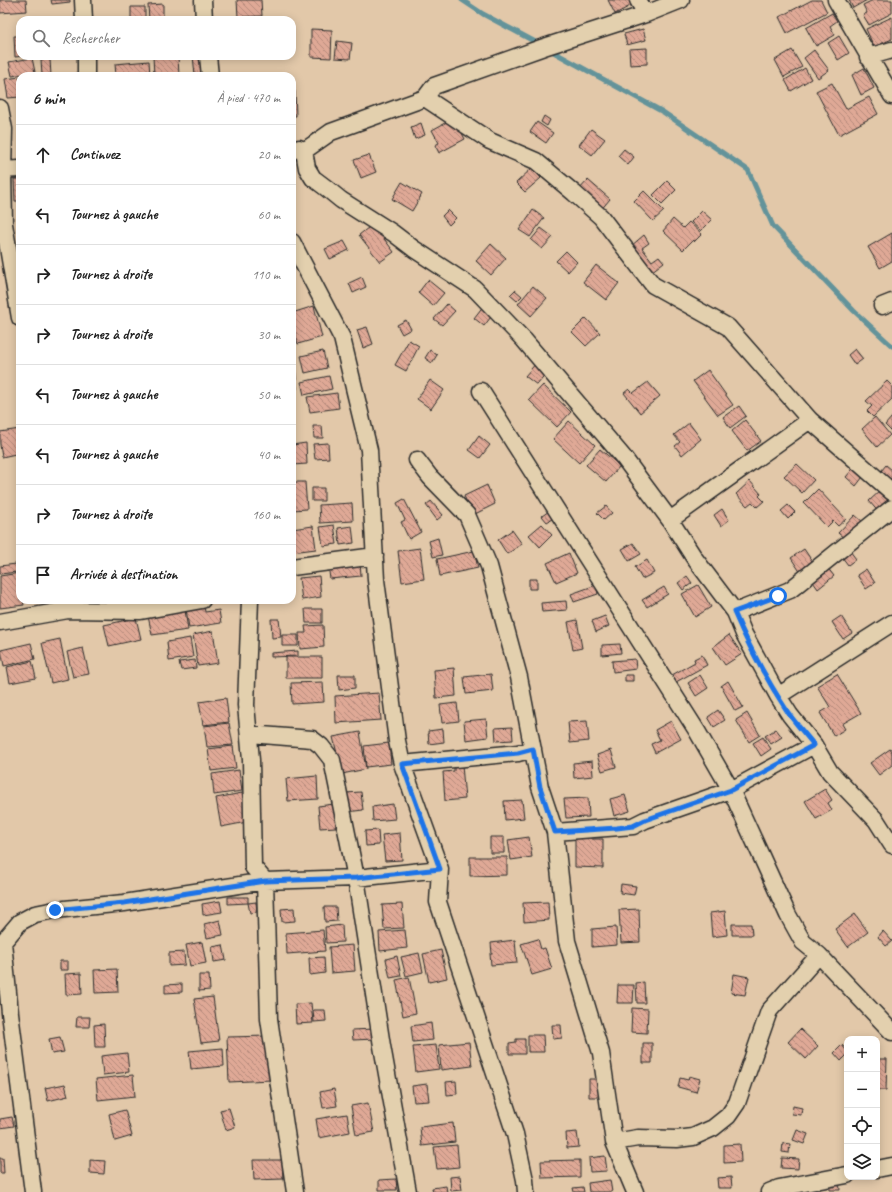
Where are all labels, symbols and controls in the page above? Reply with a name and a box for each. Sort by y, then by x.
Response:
search box [16,16,296,60]
icon: search [30,27,52,49]
text: Rechercher [62,29,120,48]
text: 6 min [32,88,65,109]
text: À pied · 470 m [217,90,280,106]
icon: ahead [32,144,54,166]
text: Continuez [70,145,120,164]
text: 20 m [258,147,280,163]
icon: left [32,204,54,226]
text: Tournez à gauche [70,205,157,224]
text: 60 m [258,207,280,223]
icon: right [32,264,54,286]
text: Tournez à droite [70,265,152,284]
text: 110 m [252,267,280,283]
icon: right [32,324,54,346]
text: Tournez à droite [70,325,152,344]
text: 30 m [258,327,280,343]
icon: left [32,384,54,406]
text: Tournez à gauche [70,385,157,404]
text: 50 m [258,387,280,403]
icon: left [32,444,54,466]
text: Tournez à gauche [70,445,157,464]
text: 40 m [258,447,280,463]
icon: right [32,504,54,526]
text: Tournez à droite [70,505,152,524]
text: 160 m [252,507,280,523]
icon: arrive [32,564,54,586]
text: Arrivée à destination [70,565,178,584]
route start [769,587,787,605]
route end [46,901,64,919]
map controls [844,1036,880,1180]
button: + [844,1036,880,1072]
button: − [844,1072,880,1108]
button: locate [844,1108,880,1144]
button: layers [844,1144,880,1180]

